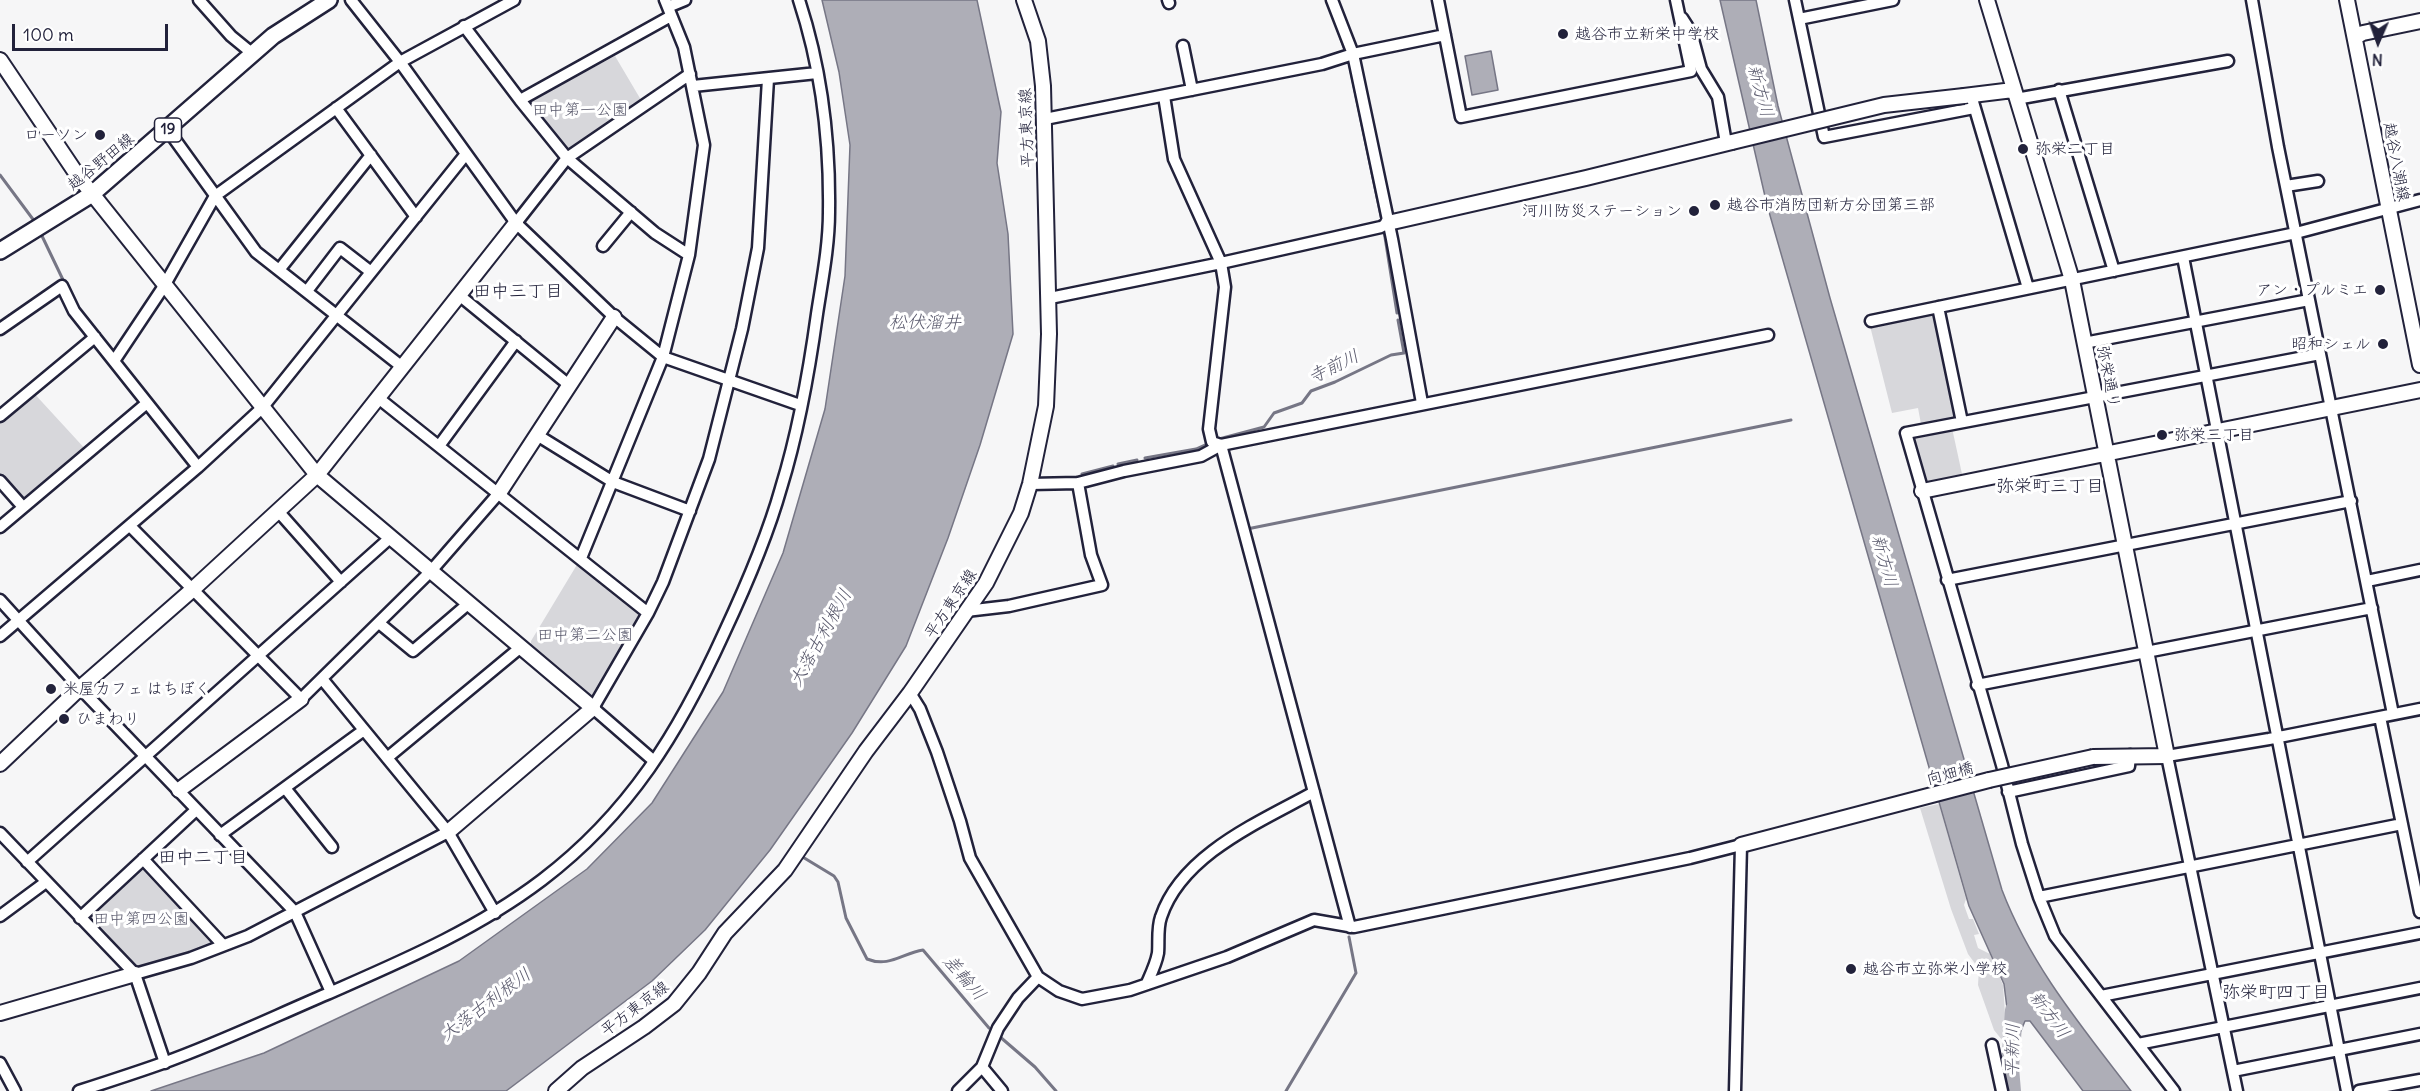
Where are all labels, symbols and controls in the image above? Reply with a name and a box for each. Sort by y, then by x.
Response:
scale bar [15,12,171,50]
north arrow [2348,12,2408,72]
text: 100 m [23,23,74,46]
place label: 越谷市立新栄中学校 [1575,24,1719,44]
marker: 越谷市立新栄中学校 [1556,27,1570,41]
text: N [2371,50,2383,70]
water label: 新方川 [1743,62,1777,120]
street label: 平方東京線 [1016,88,1038,168]
park label: 田中第一公園 [532,100,628,120]
road number: 19 [154,118,182,142]
street label: 越谷八潮線 [2379,121,2413,203]
place label: ローソン [24,125,88,145]
marker: ローソン [93,128,107,142]
street label: 越谷野田線 [64,129,138,195]
place label: 弥栄二丁目 [2035,139,2115,159]
marker: 弥栄二丁目 [2016,142,2030,156]
place label: 越谷市消防団新方分団第三部 [1727,195,1935,215]
marker: 越谷市消防団新方分団第三部 [1708,198,1722,212]
place label: 河川防災ステーション [1522,201,1682,221]
marker: 河川防災ステーション [1687,204,1701,218]
place label: アン・プルミエ [2256,280,2368,300]
district label: 田中三丁目 [473,281,563,303]
marker: アン・プルミエ [2373,283,2387,297]
water label: 松伏溜井 [889,312,961,334]
place label: 昭和シェル [2291,334,2371,354]
marker: 昭和シェル [2376,337,2390,351]
street label: 弥栄通り [2092,344,2124,410]
water label: 寺前川 [1305,345,1363,389]
place label: 弥栄三丁目 [2174,425,2254,445]
marker: 弥栄三丁目 [2155,428,2169,442]
district label: 弥栄町三丁目 [1996,476,2104,498]
water label: 新方川 [1867,532,1901,590]
street label: 平方東京線 [921,565,981,643]
water label: 大落古利根川 [785,586,857,690]
park label: 田中第二公園 [537,625,633,645]
place label: 米屋カフェ はちぼく [63,679,211,699]
marker: 米屋カフェ はちぼく [44,682,58,696]
place label: ひまわり [76,709,140,729]
marker: ひまわり [57,712,71,726]
street label: 向畑橋 [1924,759,1976,789]
district label: 田中二丁目 [158,847,248,869]
park label: 田中第四公園 [93,909,189,929]
water label: 差輪川 [938,951,990,1005]
place label: 越谷市立弥栄小学校 [1863,959,2007,979]
marker: 越谷市立弥栄小学校 [1844,962,1858,976]
water label: 大落古利根川 [436,964,536,1046]
street label: 平方東京線 [597,977,673,1041]
district label: 弥栄町四丁目 [2222,982,2330,1004]
water label: 新方川 [2024,987,2074,1043]
water label: 平新川 [2002,1023,2024,1077]

